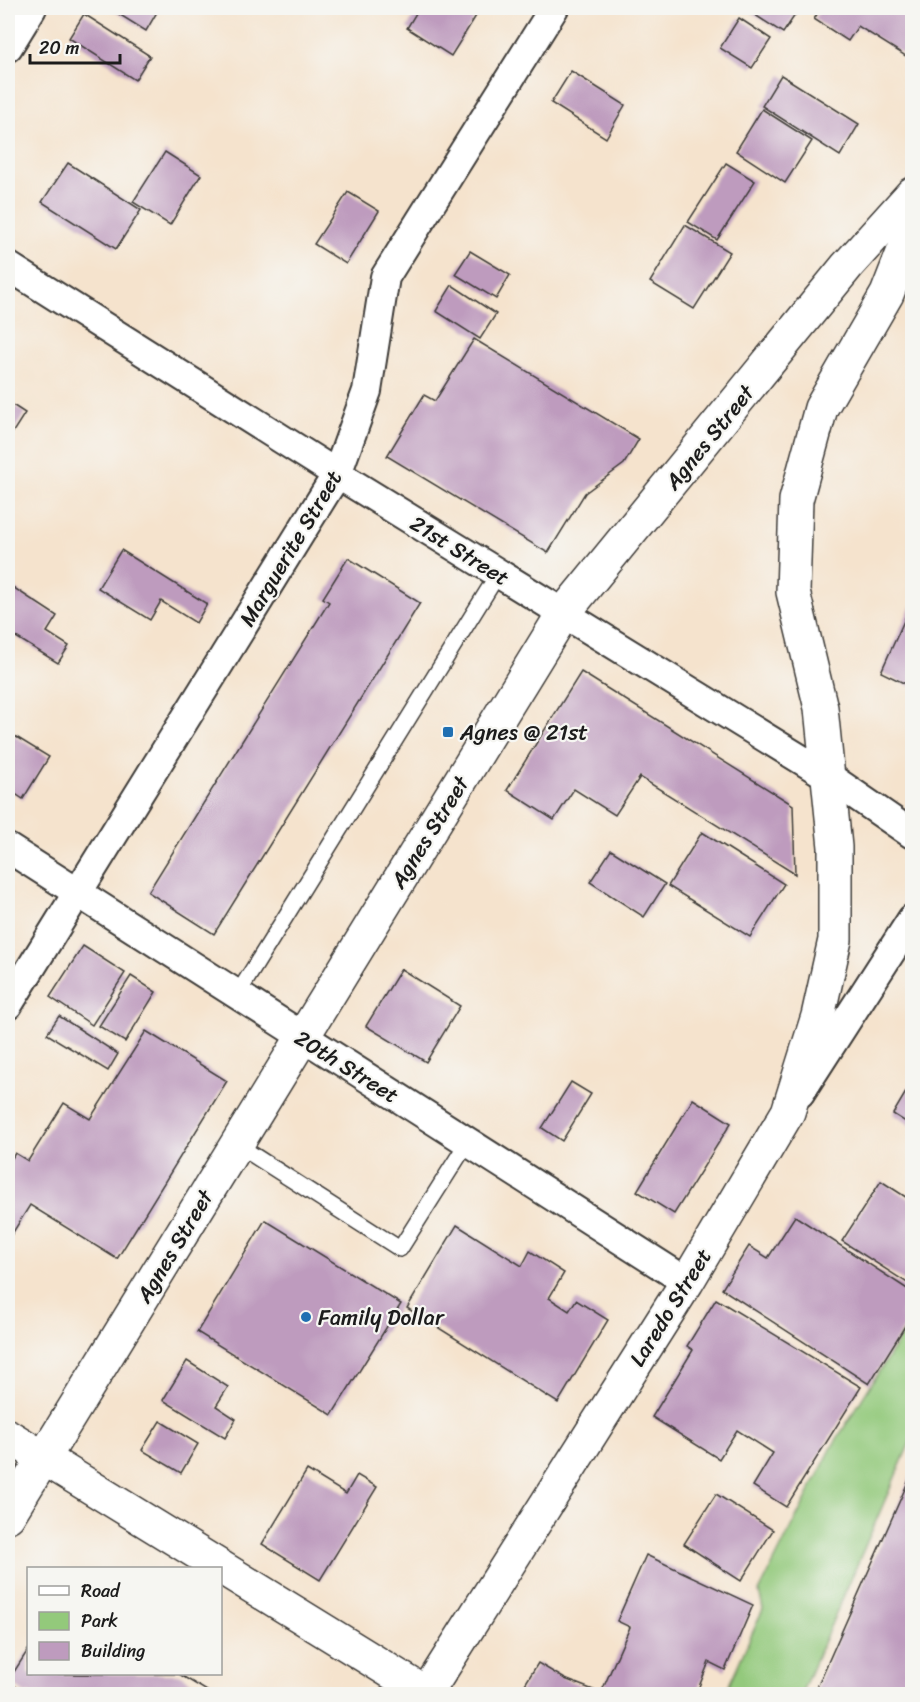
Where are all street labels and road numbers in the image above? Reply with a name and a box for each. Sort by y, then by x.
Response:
street label: Agnes Street [654,375,765,500]
street label: Marguerite Street [228,462,353,634]
street label: 21st Street [402,504,518,597]
street label: Agnes Street [379,767,480,897]
street label: 20th Street [287,1019,407,1114]
street label: Agnes Street [125,1181,224,1311]
street label: Laredo Street [618,1240,723,1374]

